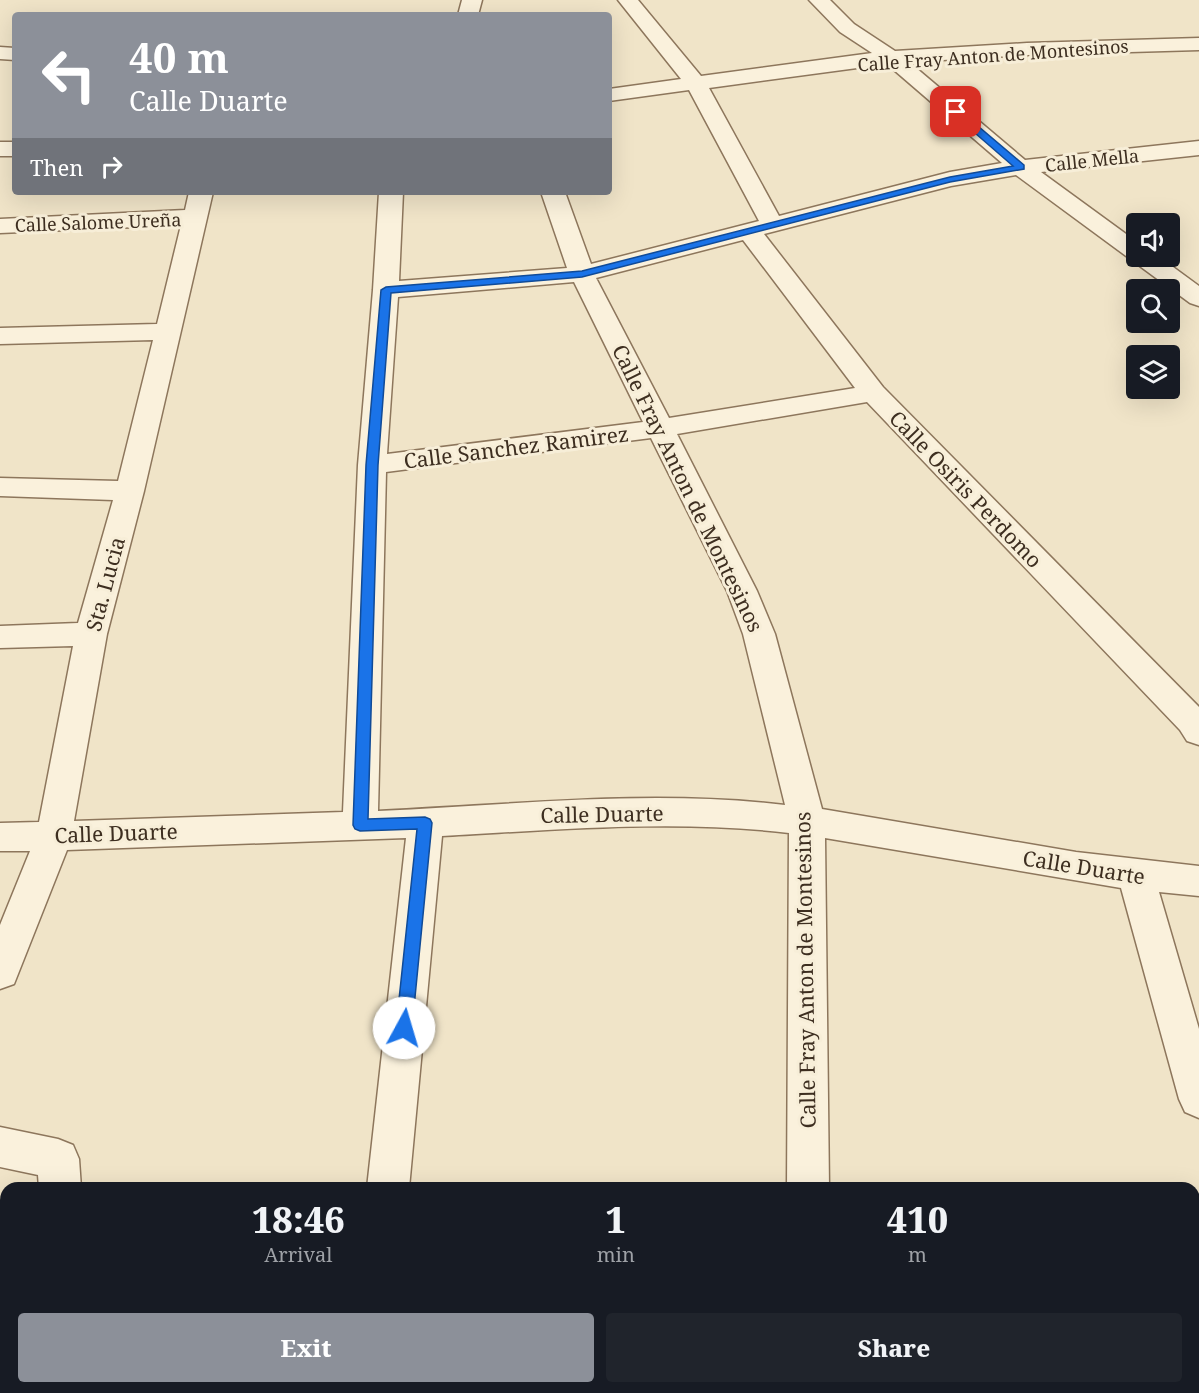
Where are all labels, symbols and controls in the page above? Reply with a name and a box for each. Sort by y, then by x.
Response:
text: 40 m [129,28,229,85]
street label: Calle Fray Anton de Montesinos [857,34,1129,76]
icon: left [30,36,108,114]
text: Calle Duarte [129,82,288,119]
pin [930,86,981,137]
icon: arrive [939,95,972,128]
street label: Calle Mella [1044,143,1140,177]
icon: right [95,150,128,183]
text: Then [30,152,83,182]
street label: Calle Salome Ureña [14,207,182,237]
map controls [1126,213,1180,399]
button: sound [1126,213,1180,267]
button: search [1126,279,1180,333]
street label: Calle Fray Anton de Montesinos [606,339,770,637]
button: layers [1126,345,1180,399]
street label: Calle Osiris Perdomo [884,404,1048,574]
street label: Calle Sanchez Ramirez [402,419,630,475]
street label: Sta. Lucia [79,534,131,634]
street label: Calle Duarte [540,799,664,829]
street label: Calle Fray Anton de Montesinos [788,811,822,1129]
street label: Calle Duarte [54,817,178,849]
street label: Calle Duarte [1021,844,1147,890]
position arrow [372,996,436,1060]
text: 18:46 [252,1195,345,1244]
text: 1 [606,1195,626,1244]
text: 410 [887,1195,948,1244]
text: Arrival [264,1241,333,1268]
text: min [597,1241,635,1268]
text: m [908,1241,927,1268]
button: Exit [18,1313,594,1382]
button: Share [606,1313,1182,1382]

